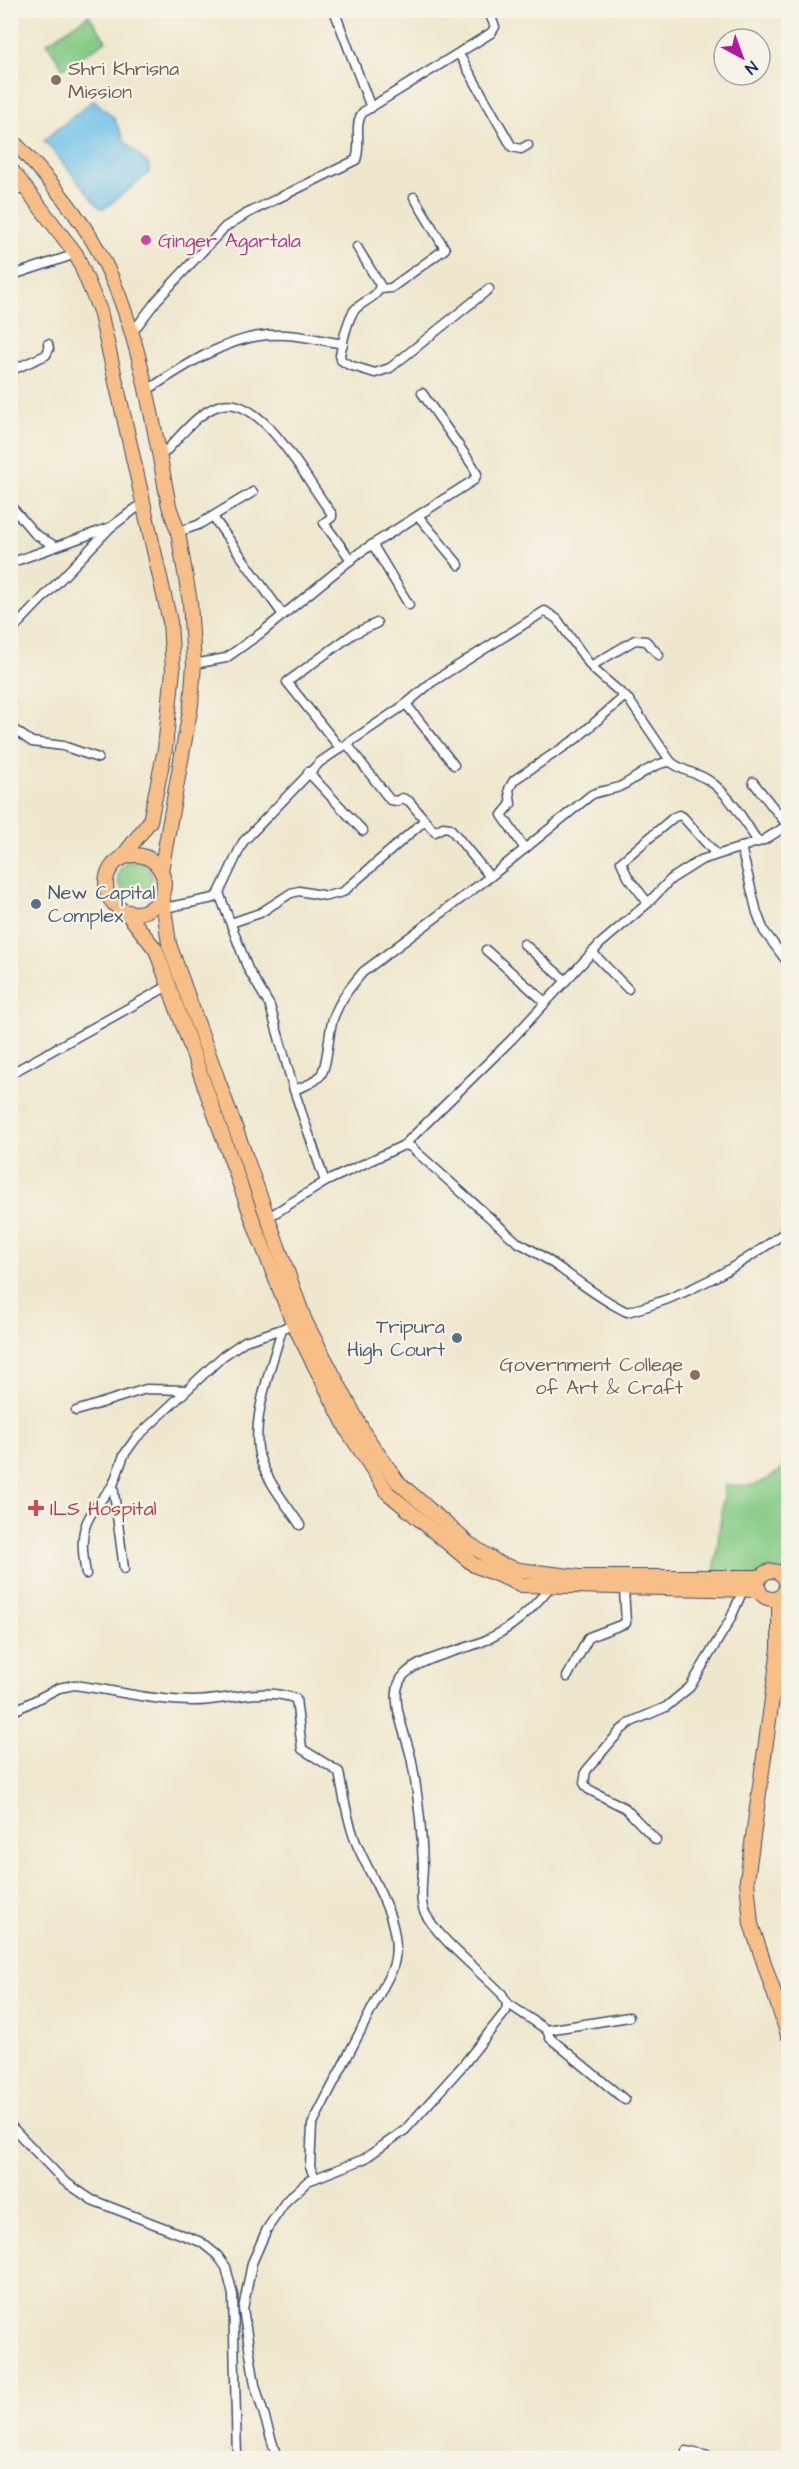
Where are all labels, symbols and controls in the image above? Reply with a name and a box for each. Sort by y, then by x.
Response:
north arrow [712,27,772,87]
place label: Shri Khrisna Mission [68,55,179,106]
text: N [740,56,762,79]
marker: Shri Khrisna Mission [49,73,63,87]
place label: Ginger Agartala [158,227,301,256]
marker: Ginger Agartala [139,233,153,247]
place label: New Capital Complex [48,879,155,930]
marker: New Capital Complex [29,897,43,911]
place label: Tripura High Court [347,1313,445,1365]
marker: Tripura High Court [450,1331,464,1345]
place label: Government College of Art & Craft [500,1351,683,1402]
marker: Government College of Art & Craft [688,1368,702,1382]
place label: ILS Hospital [50,1495,157,1523]
marker: ILS Hospital [27,1499,45,1517]

